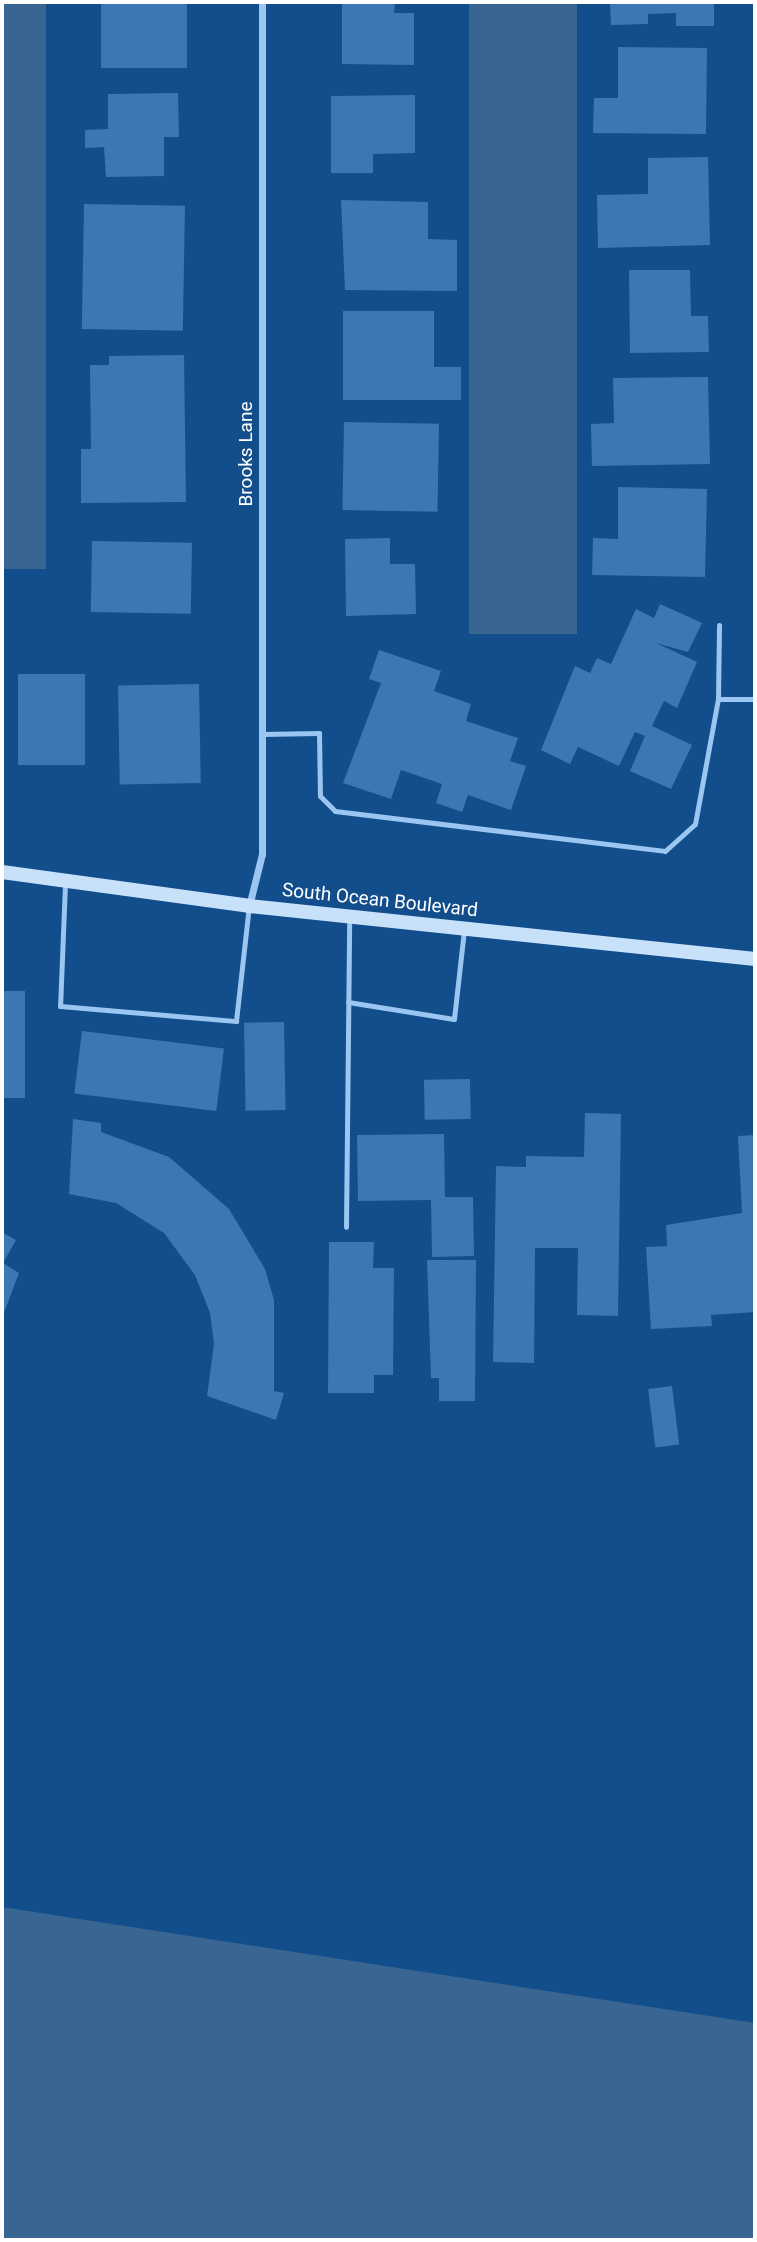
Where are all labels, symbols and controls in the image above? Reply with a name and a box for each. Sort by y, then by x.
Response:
street label: Brooks Lane [235,401,257,507]
street label: South Ocean Boulevard [281,878,479,922]

